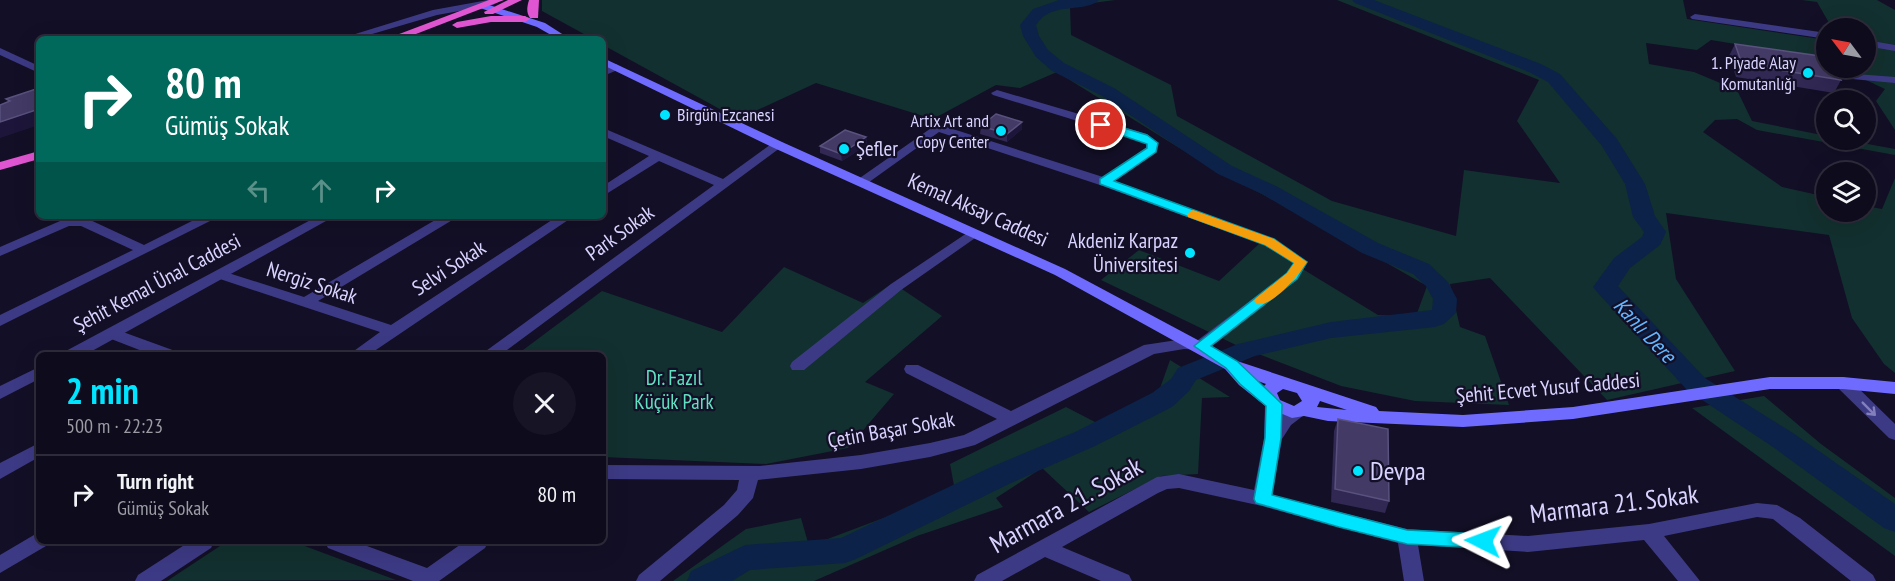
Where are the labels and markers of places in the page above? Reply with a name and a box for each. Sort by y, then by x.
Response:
place label: 1. Piyade Alay Komutanlığı [1711,51,1796,95]
marker: 1. Piyade Alay Komutanlığı [1801,66,1815,80]
pin [1075,99,1126,150]
place label: Birgün Ezcanesi [677,103,775,126]
marker: Birgün Ezcanesi [658,108,672,122]
place label: Artix Art and Copy Center [910,109,989,153]
marker: Artix Art and Copy Center [994,124,1008,138]
place label: Şefler [856,135,898,162]
marker: Şefler [837,142,851,156]
place label: Akdeniz Karpaz Üniversitesi [1068,227,1178,278]
marker: Akdeniz Karpaz Üniversitesi [1183,246,1197,260]
place label: Devpa [1370,454,1426,487]
marker: Devpa [1351,464,1365,478]

